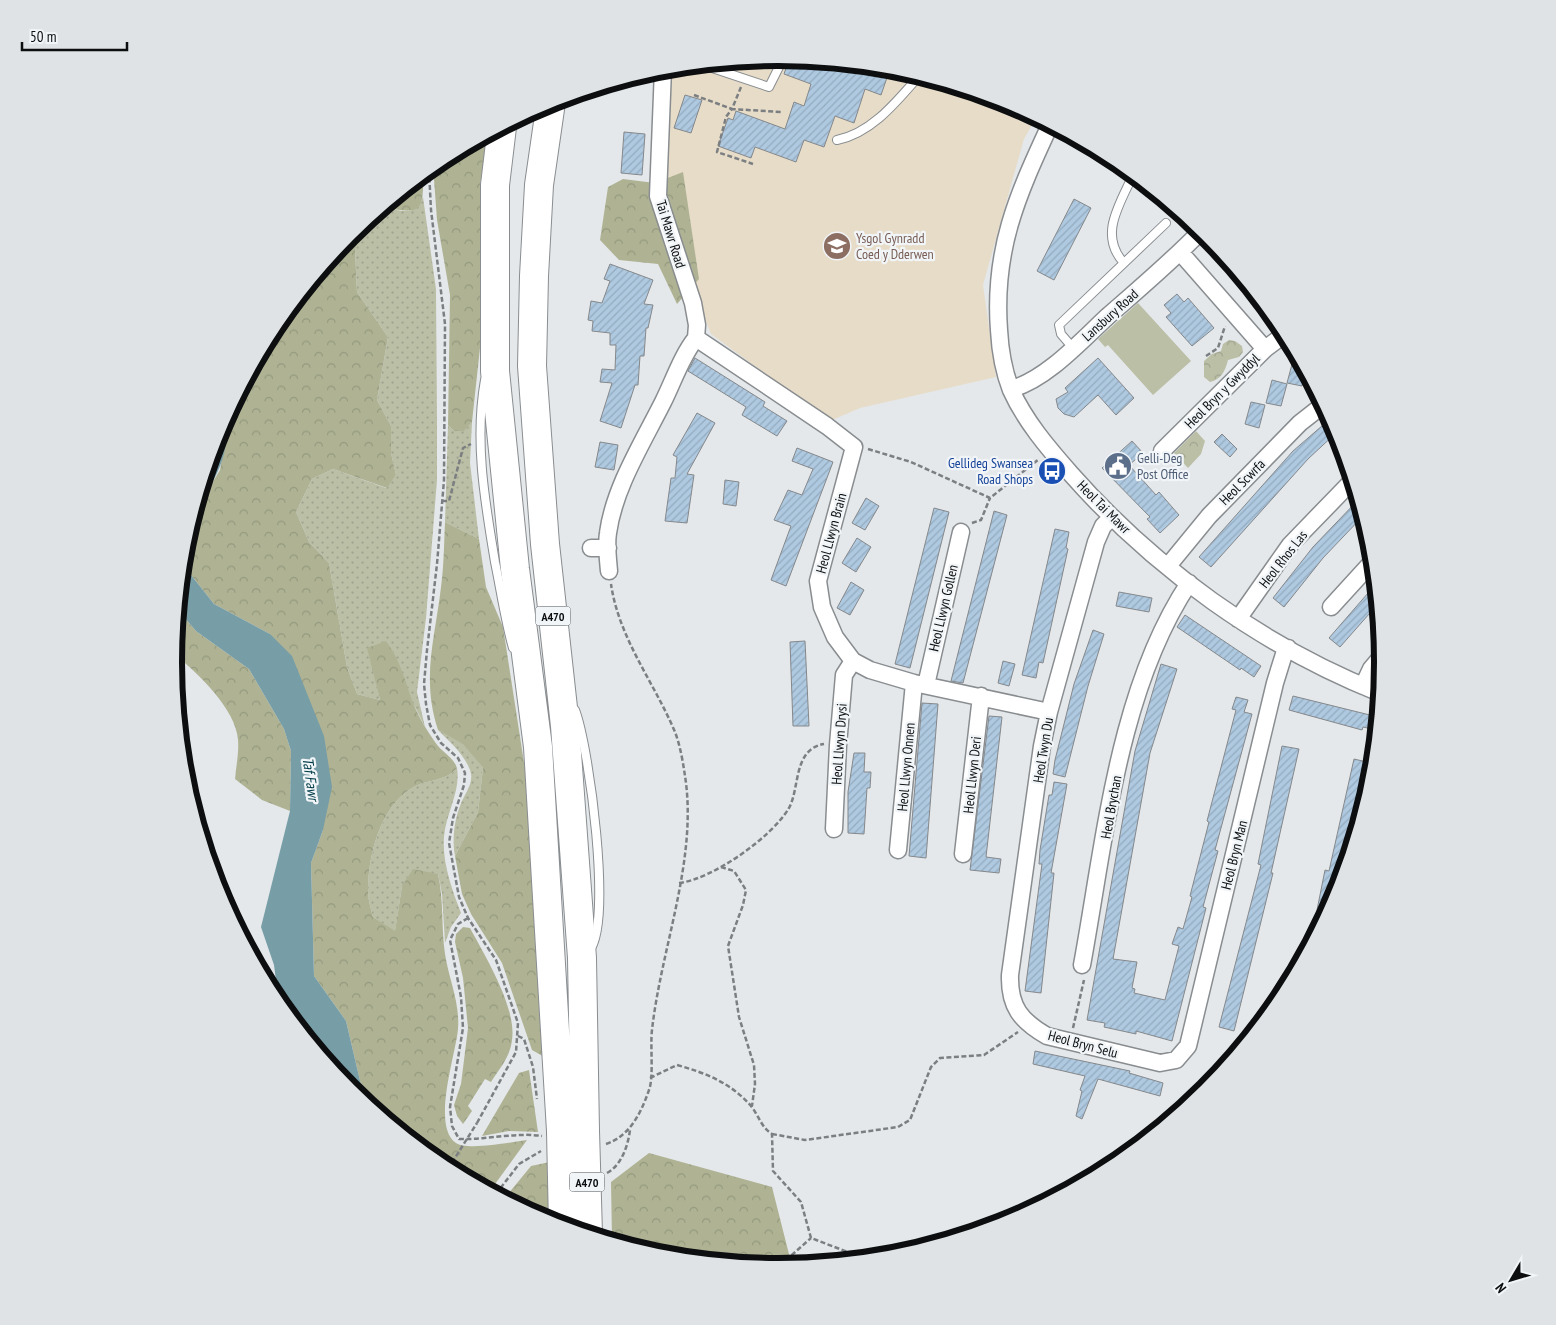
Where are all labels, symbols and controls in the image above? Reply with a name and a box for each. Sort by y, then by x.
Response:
scale bar [22,20,128,52]
text: 50 m [30,27,56,46]
street label: Tai Mawr Road [652,198,690,270]
place label: Ysgol Gynradd Coed y Dderwen [856,229,934,263]
school or university icon: Ysgol Gynradd Coed y Dderwen [822,231,852,261]
street label: Lansbury Road [1078,285,1142,345]
street label: Heol Bryn y Gwyddyl [1181,349,1264,432]
place label: Gelli-Deg Post Office [1137,449,1189,483]
public building icon: Gelli-Deg Post Office [1103,451,1133,481]
place label: Gellideg Swansea Road Shops [948,454,1033,488]
street label: Heol Scwrfa [1215,455,1269,509]
bus stop icon: Gellideg Swansea Road Shops [1037,456,1067,486]
street label: Heol Tai Mawr [1073,476,1135,538]
street label: Heol Llwyn Brain [812,491,850,575]
street label: Heol Rhos Las [1255,526,1311,591]
street label: Heol Llwyn Gollen [924,563,962,653]
road number: A470 [536,606,570,626]
street label: Heol Llwyn Drysi [827,703,851,785]
street label: Heol Twyn Du [1029,716,1057,784]
street label: Heol Llwyn Onnen [893,722,919,812]
street label: Heol Llwyn Deri [959,736,985,814]
water label: Taf Fawr [299,756,324,804]
street label: Heol Brychan [1097,774,1125,840]
street label: Heol Bryn Man [1217,818,1251,892]
street label: Heol Bryn Selu [1046,1026,1120,1062]
road number: A470 [570,1172,604,1192]
north arrow [1486,1255,1536,1305]
text: N [1491,1279,1510,1297]

